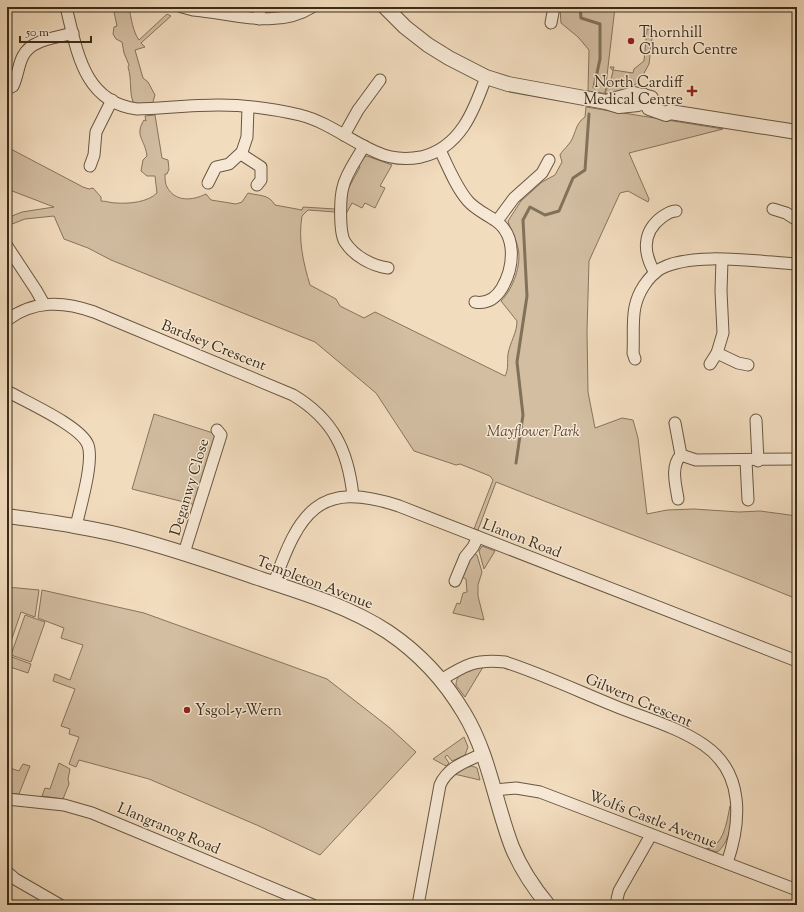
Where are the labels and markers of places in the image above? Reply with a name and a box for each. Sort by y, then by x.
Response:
place label: Thornhill Church Centre [639,23,738,61]
marker: Thornhill Church Centre [626,36,636,46]
place label: North Cardiff Medical Centre [584,73,684,111]
marker: North Cardiff Medical Centre [686,85,698,97]
place label: Ysgol-y-Wern [195,701,282,722]
marker: Ysgol-y-Wern [182,705,192,715]

